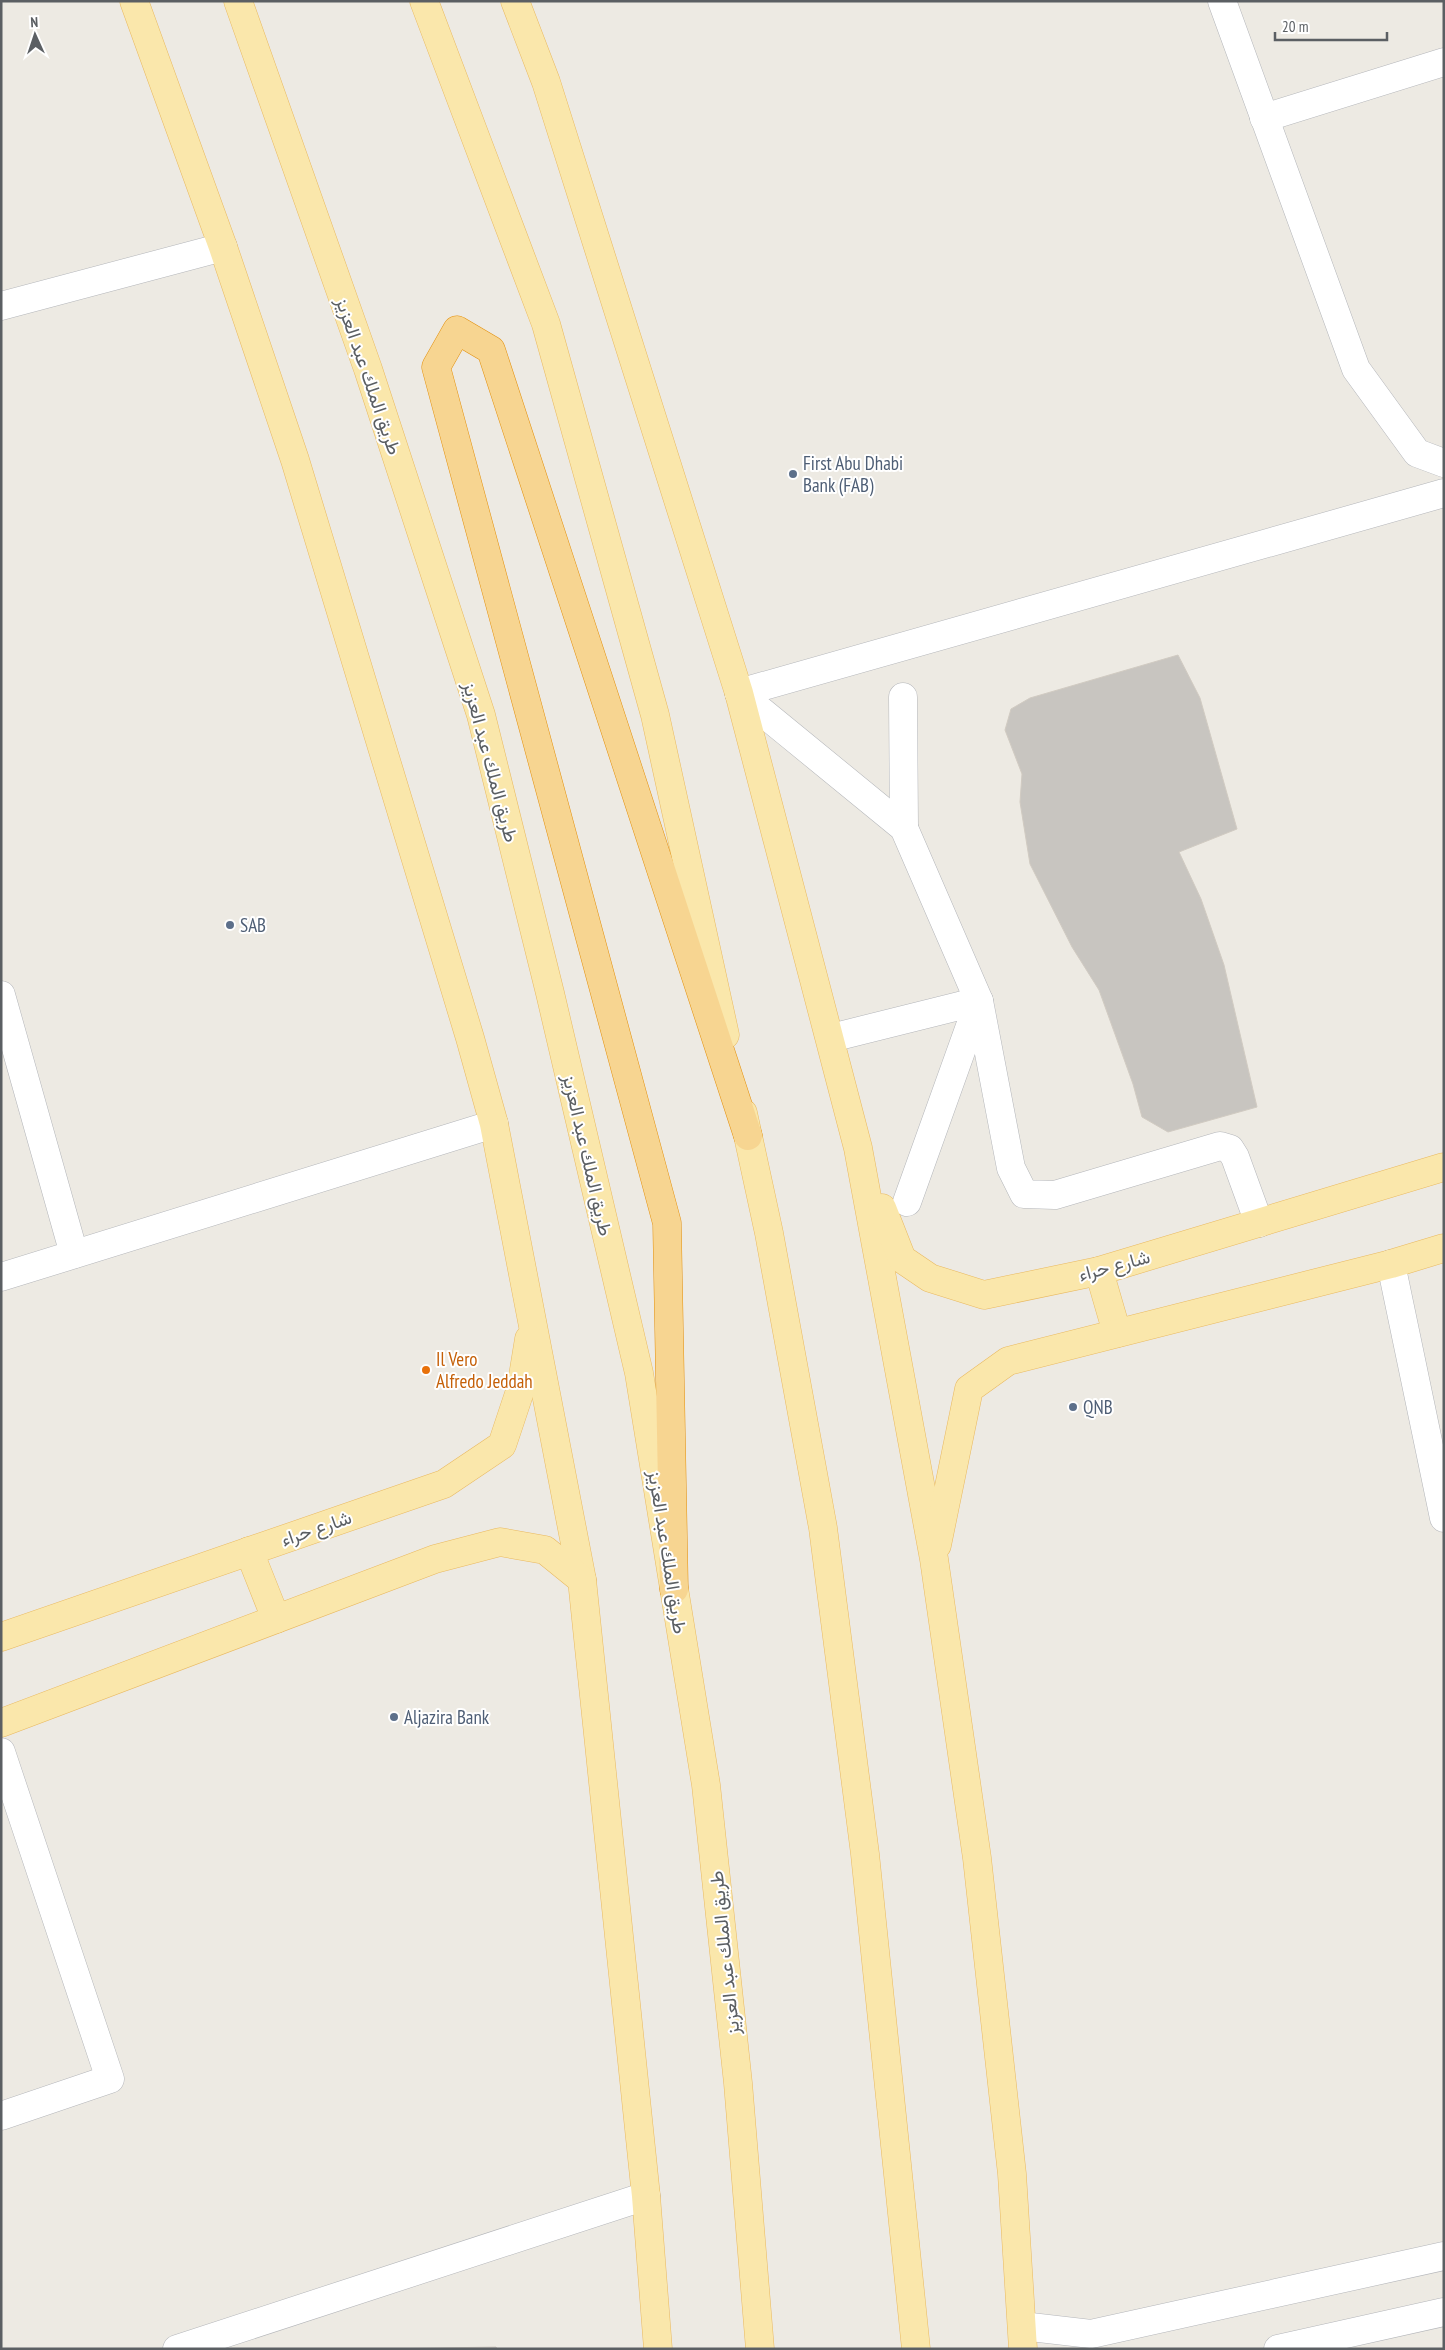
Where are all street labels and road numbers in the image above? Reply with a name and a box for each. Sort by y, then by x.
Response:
street label: طريق الملك عبد العزيز [330,293,407,458]
street label: طريق الملك عبد العزيز [458,678,524,845]
street label: طريق الملك عبد العزيز [558,1071,618,1238]
street label: شارع حراء [1076,1244,1153,1287]
street label: طريق الملك عبد العزيز [643,1468,693,1635]
street label: شارع حراء [278,1505,355,1552]
street label: طريق الملك عبد العزيز [703,1870,745,2037]

